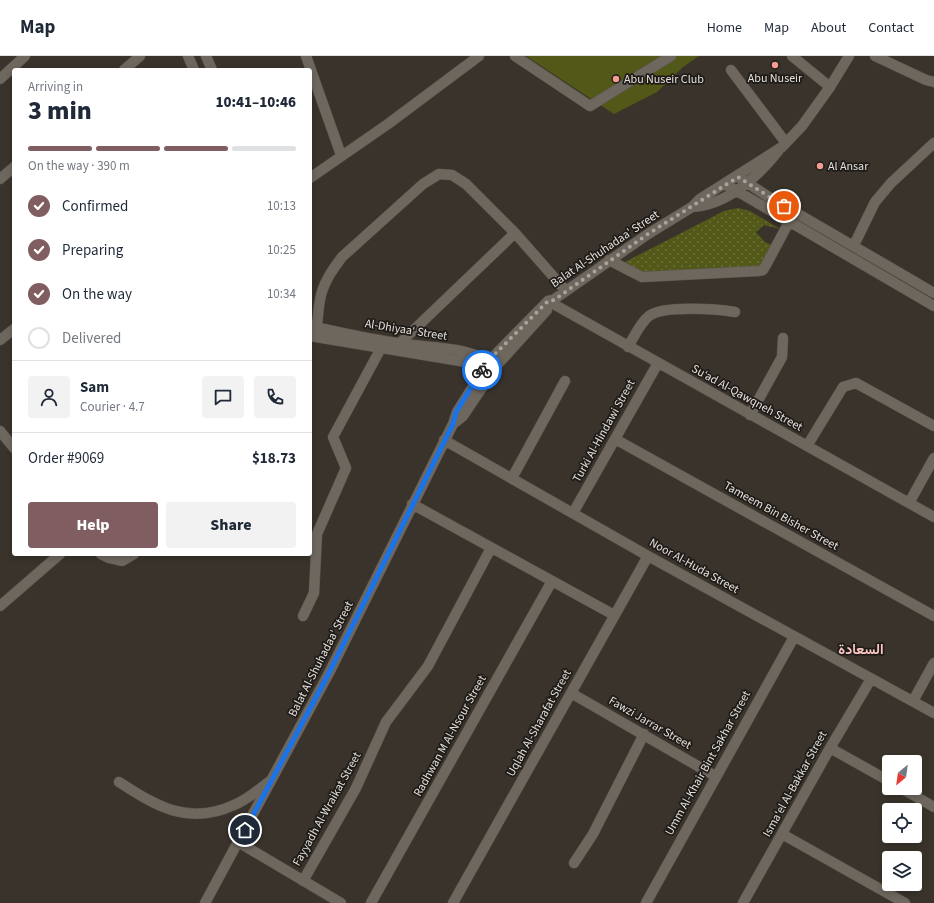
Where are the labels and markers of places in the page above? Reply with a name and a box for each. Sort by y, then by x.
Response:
marker: Abu Nuseir [770,60,780,70]
place label: Abu Nuseir [748,70,803,87]
place label: Abu Nuseir Club [624,71,704,88]
marker: Abu Nuseir Club [611,74,621,84]
place label: Al Ansar [828,158,869,175]
marker: Al Ansar [815,161,825,171]
pin [767,189,801,223]
pin [228,813,262,847]

